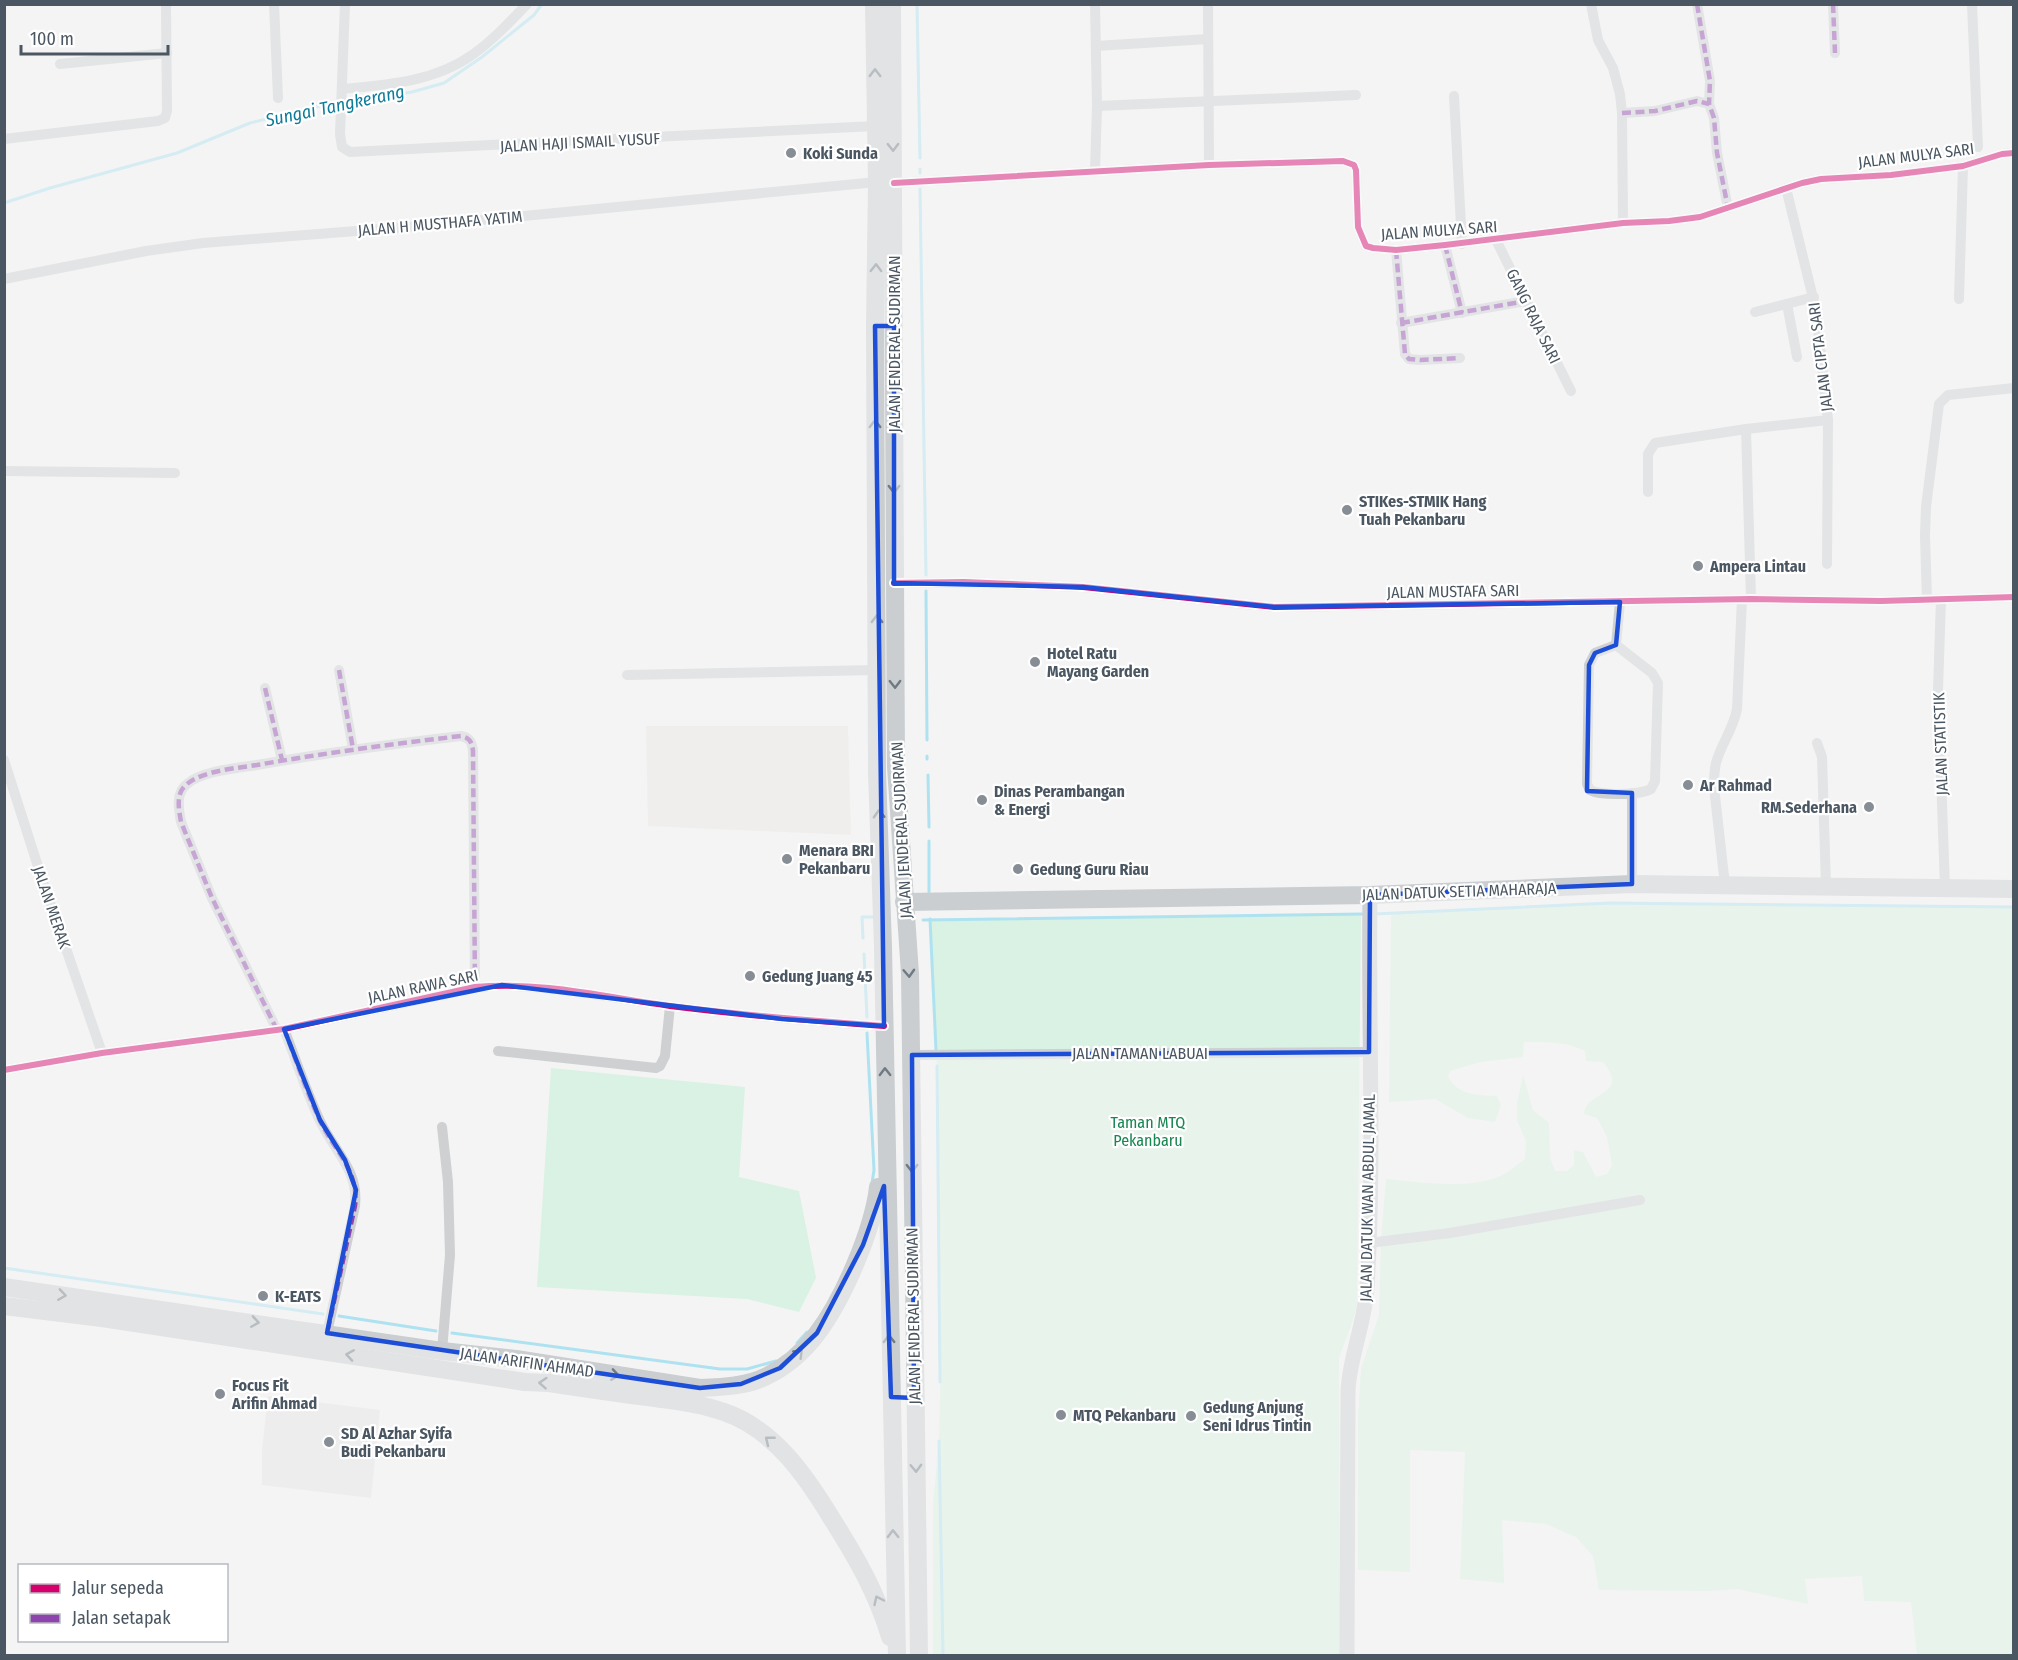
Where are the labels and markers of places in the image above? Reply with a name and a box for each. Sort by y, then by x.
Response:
place label: Koki Sunda [803,144,878,163]
marker: Koki Sunda [784,146,798,160]
place label: STIKes-STMIK Hang Tuah Pekanbaru [1359,492,1486,529]
marker: STIKes-STMIK Hang Tuah Pekanbaru [1340,503,1354,517]
place label: Ampera Lintau [1709,557,1806,576]
marker: Ampera Lintau [1691,559,1705,573]
place label: Hotel Ratu Mayang Garden [1047,644,1149,681]
marker: Hotel Ratu Mayang Garden [1028,655,1042,669]
place label: Ar Rahmad [1699,776,1772,795]
marker: Ar Rahmad [1681,778,1695,792]
place label: Dinas Perambangan & Energi [994,782,1125,819]
marker: Dinas Perambangan & Energi [975,793,989,807]
place label: RM.Sederhana [1761,798,1857,817]
marker: RM.Sederhana [1862,800,1876,814]
place label: Menara BRI Pekanbaru [799,841,874,878]
marker: Menara BRI Pekanbaru [780,852,794,866]
place label: Gedung Guru Riau [1030,860,1149,879]
marker: Gedung Guru Riau [1011,862,1025,876]
place label: Gedung Juang 45 [762,967,873,986]
marker: Gedung Juang 45 [743,969,757,983]
place label: K-EATS [275,1287,321,1306]
marker: K-EATS [256,1289,270,1303]
place label: Focus Fit Arifin Ahmad [231,1376,317,1413]
marker: Focus Fit Arifin Ahmad [213,1387,227,1401]
place label: Gedung Anjung Seni Idrus Tintin [1203,1398,1311,1435]
place label: MTQ Pekanbaru [1073,1406,1176,1425]
marker: MTQ Pekanbaru [1054,1408,1068,1422]
marker: Gedung Anjung Seni Idrus Tintin [1184,1409,1198,1423]
place label: SD Al Azhar Syifa Budi Pekanbaru [341,1424,452,1461]
marker: SD Al Azhar Syifa Budi Pekanbaru [322,1435,336,1449]

